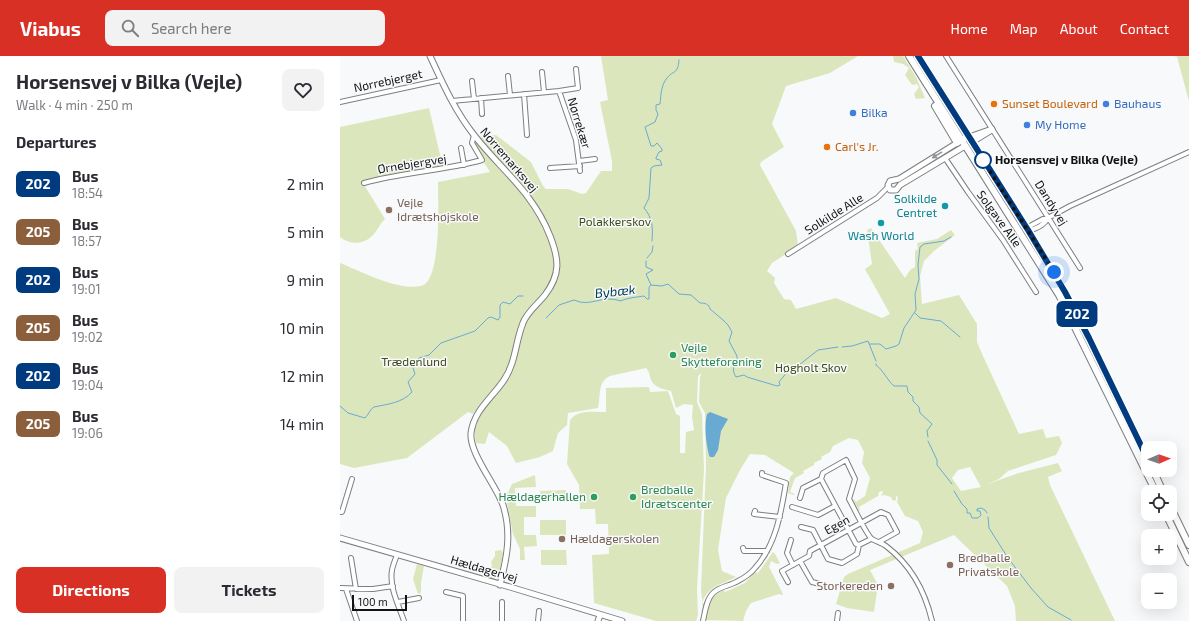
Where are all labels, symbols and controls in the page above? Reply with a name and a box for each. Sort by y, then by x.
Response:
search box [105,10,385,46]
text: Viabus [20,17,81,40]
icon: search [119,17,141,39]
text: Search here [151,19,231,37]
text: Home [951,20,988,37]
text: Map [1010,20,1038,37]
text: About [1060,20,1098,37]
text: Contact [1120,20,1169,37]
street label: Nørrebjerget [352,66,424,95]
button: heart [282,69,324,111]
text: Horsensvej v Bilka (Vejle) [16,70,242,93]
street label: Nørrekær [566,96,594,150]
place label: Sunset Boulevard [1002,96,1098,110]
place label: Bauhaus [1114,96,1161,110]
text: Walk · 4 min · 250 m [16,97,133,113]
marker: Sunset Boulevard [989,99,999,109]
marker: Bauhaus [1101,99,1111,109]
place label: Bilka [861,105,888,119]
marker: Bilka [848,108,858,118]
place label: My Home [1035,117,1086,131]
marker: My Home [1022,120,1032,130]
street label: Nørremarksvej [477,124,542,195]
text: Departures [16,133,96,151]
place label: Carl's Jr. [835,139,879,153]
marker: Carl's Jr. [822,142,832,152]
street label: Ørnebjergvej [376,151,448,176]
one-way arrow [932,151,942,159]
marker: Horsensvej v Bilka (Vejle) [974,151,992,169]
place label: Horsensvej v Bilka (Vejle) [995,152,1138,167]
text: Bus [72,167,98,185]
text: 202 [25,175,51,192]
text: 2 min [287,175,324,193]
street label: Dandyvej [1032,177,1071,228]
text: 18:54 [72,185,103,201]
street label: Solgave Alle [975,187,1025,249]
street label: Solkilde Alle [802,190,865,237]
place label: Solkilde Centret [894,191,937,219]
place label: Vejle Idrætshøjskole [397,195,479,224]
marker: Solkilde Centret [940,201,950,211]
marker: Vejle Idrætshøjskole [384,205,394,215]
park label: Polakkerskov [579,214,652,228]
text: Bus [72,215,98,233]
marker: Wash World [876,218,886,228]
text: 205 [26,223,50,240]
text: 5 min [287,223,324,241]
place label: Wash World [848,228,914,242]
text: 18:57 [72,233,102,249]
your location [1044,262,1064,282]
text: Bus [72,263,98,281]
text: 202 [25,271,51,288]
text: 9 min [286,271,324,289]
text: 19:01 [72,281,101,297]
water label: Bybæk [594,281,636,301]
line badge: 202 [1054,301,1100,327]
text: 202 [1064,305,1090,322]
text: Bus [72,311,98,329]
text: 205 [26,319,50,336]
text: 10 min [280,319,324,337]
text: 19:02 [72,329,103,345]
place label: Vejle Skytteforening [681,340,762,368]
marker: Vejle Skytteforening [668,350,678,360]
park label: Trædenlund [381,354,447,368]
text: Bus [72,359,98,377]
park label: Høgholt Skov [775,360,848,374]
text: 202 [25,367,51,384]
text: 12 min [281,367,324,385]
text: 19:04 [72,377,104,393]
text: Bus [72,407,98,425]
text: 205 [26,415,50,432]
text: 14 min [280,415,324,433]
text: 19:06 [72,425,103,441]
north arrow [1141,441,1177,477]
map controls [1141,441,1177,609]
place label: Bredballe Idrætscenter [641,482,712,510]
button: locate [1141,485,1177,521]
place label: Hældagerhallen [498,489,586,503]
marker: Hældagerhallen [589,492,599,502]
marker: Bredballe Idrætscenter [628,492,638,502]
street label: Egen [821,511,852,537]
button: + [1141,529,1177,565]
place label: Hældagerskolen [570,531,659,545]
marker: Hældagerskolen [557,534,567,544]
place label: Bredballe Privatskole [958,550,1019,578]
street label: Hældagervej [449,552,519,585]
marker: Bredballe Privatskole [945,560,955,570]
button: Directions [16,567,166,613]
button: Tickets [174,567,324,613]
button: − [1141,573,1177,609]
place label: Storkereden [816,578,883,592]
marker: Storkereden [886,581,896,591]
scale bar [352,593,407,612]
text: 100 m [358,595,388,608]

